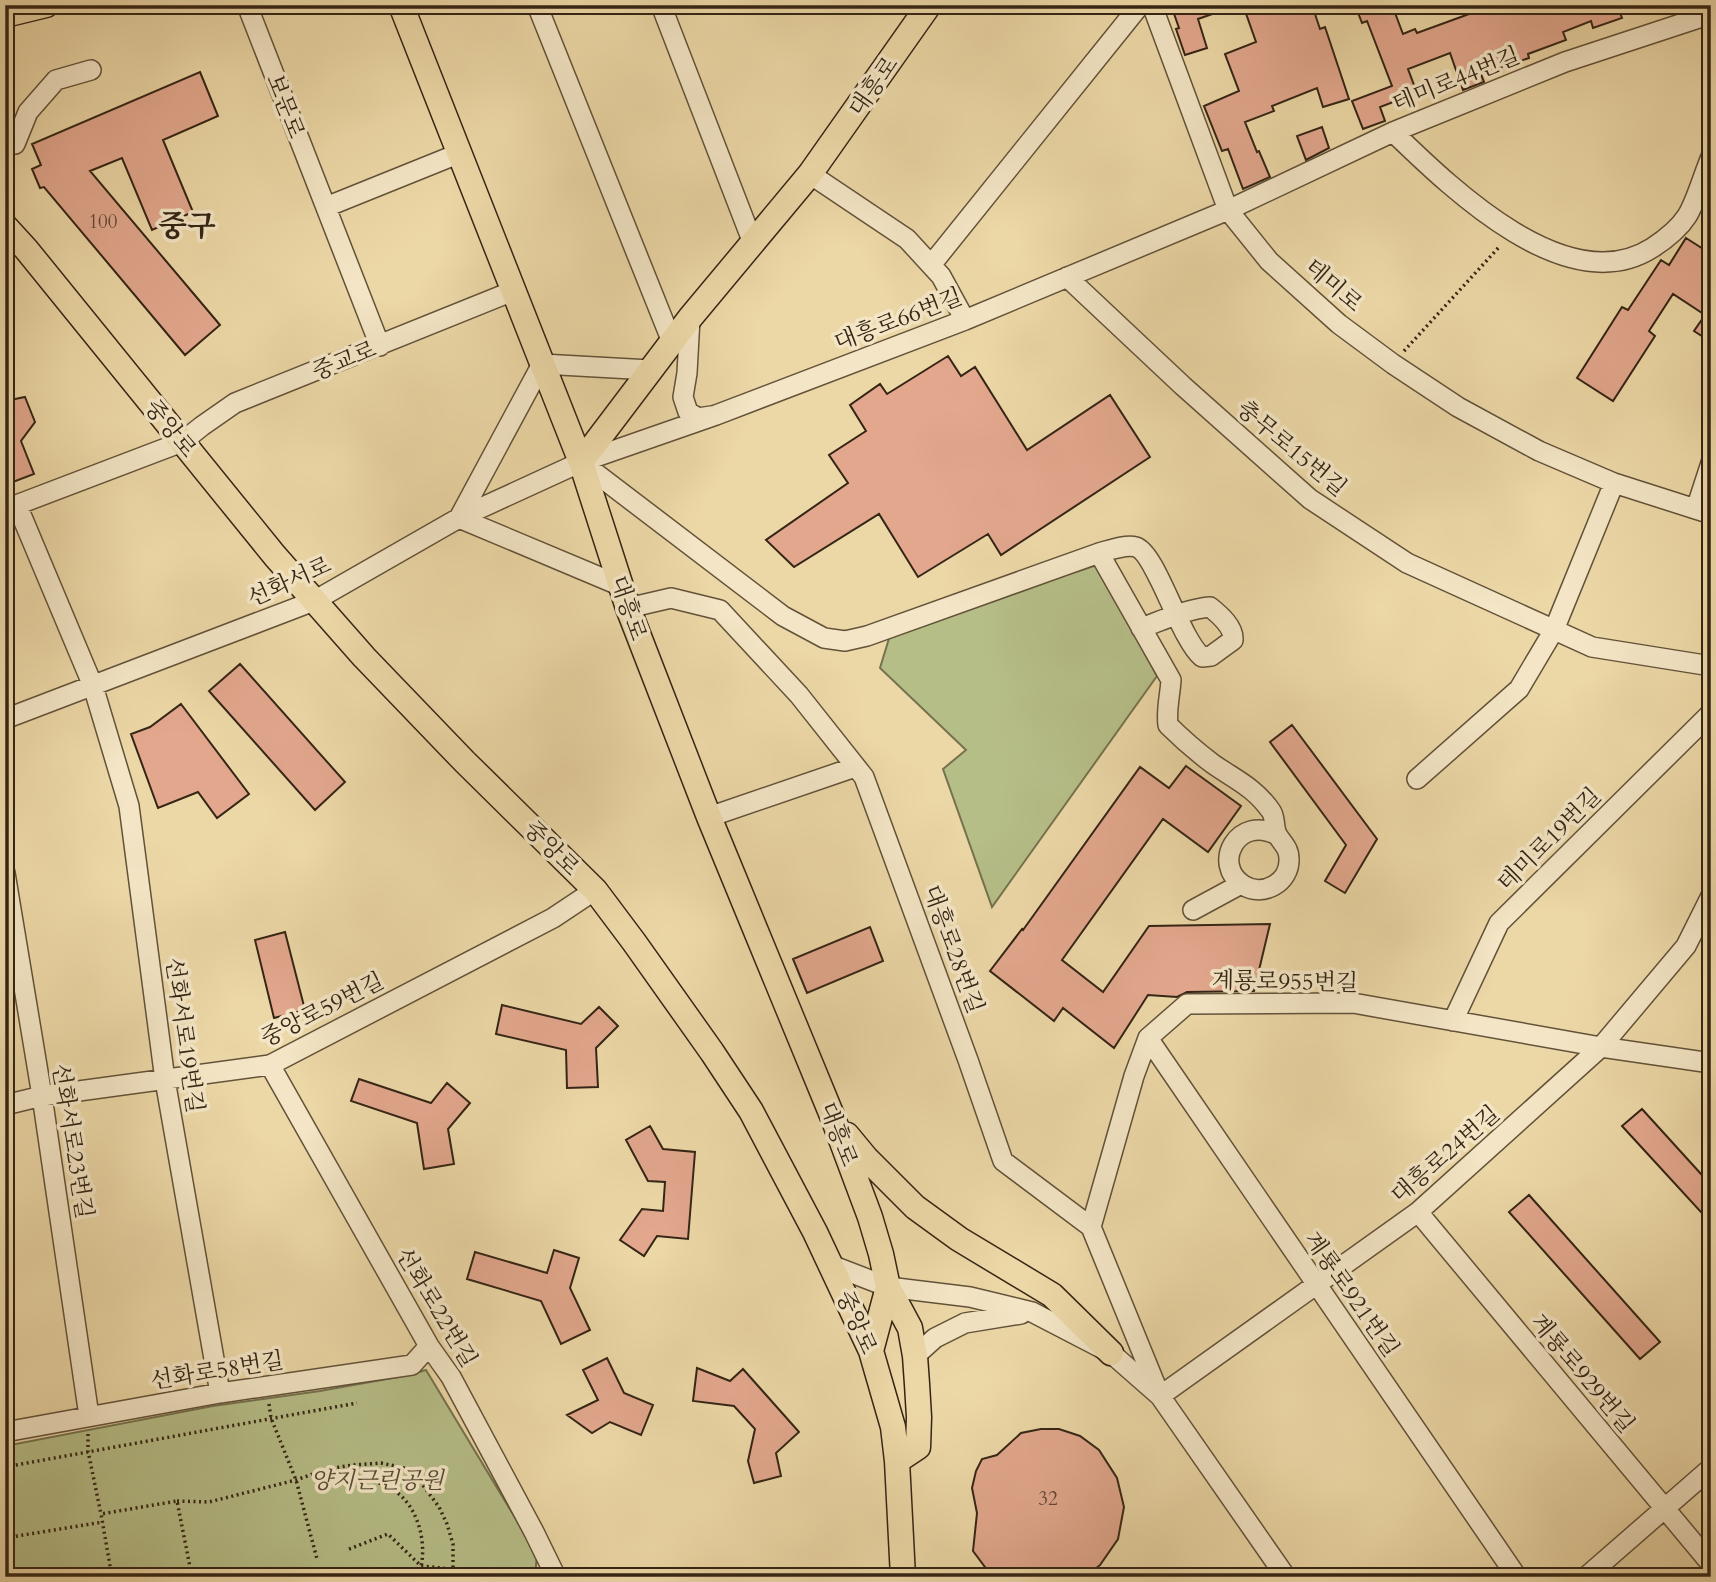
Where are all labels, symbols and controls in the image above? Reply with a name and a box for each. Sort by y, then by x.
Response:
street label: 테미로44번길 [1388,40,1524,119]
street label: 대흥로 [842,50,905,122]
street label: 보문로 [259,70,312,143]
district label: 중구 [158,206,216,247]
house number: 100 [88,209,118,235]
street label: 테미로 [1298,252,1369,319]
street label: 대흥로66번길 [830,281,967,358]
street label: 중교로 [307,334,381,387]
street label: 중앙로 [138,393,204,464]
street label: 충무로15번길 [1230,393,1353,504]
street label: 선화서로 [242,549,336,614]
street label: 대흥로 [603,572,654,645]
street label: 테미로19번길 [1491,781,1608,898]
street label: 중앙로 [517,814,586,883]
street label: 대흥로28번길 [916,881,991,1018]
street label: 선화서로19번길 [158,955,211,1115]
street label: 중앙로59번길 [255,965,389,1054]
street label: 계룡로955번길 [1212,965,1358,998]
street label: 선화서로23번길 [45,1061,100,1221]
street label: 대흥로 [812,1098,865,1171]
street label: 대흥로24번길 [1384,1099,1506,1210]
street label: 계룡로921번길 [1297,1225,1406,1363]
street label: 선화로22번길 [389,1242,485,1373]
street label: 중앙로 [829,1285,884,1359]
street label: 계룡로929번길 [1524,1307,1642,1439]
street label: 선화로58번길 [148,1345,286,1396]
park label: 양지근린공원 [310,1465,445,1496]
house number: 32 [1038,1486,1058,1512]

